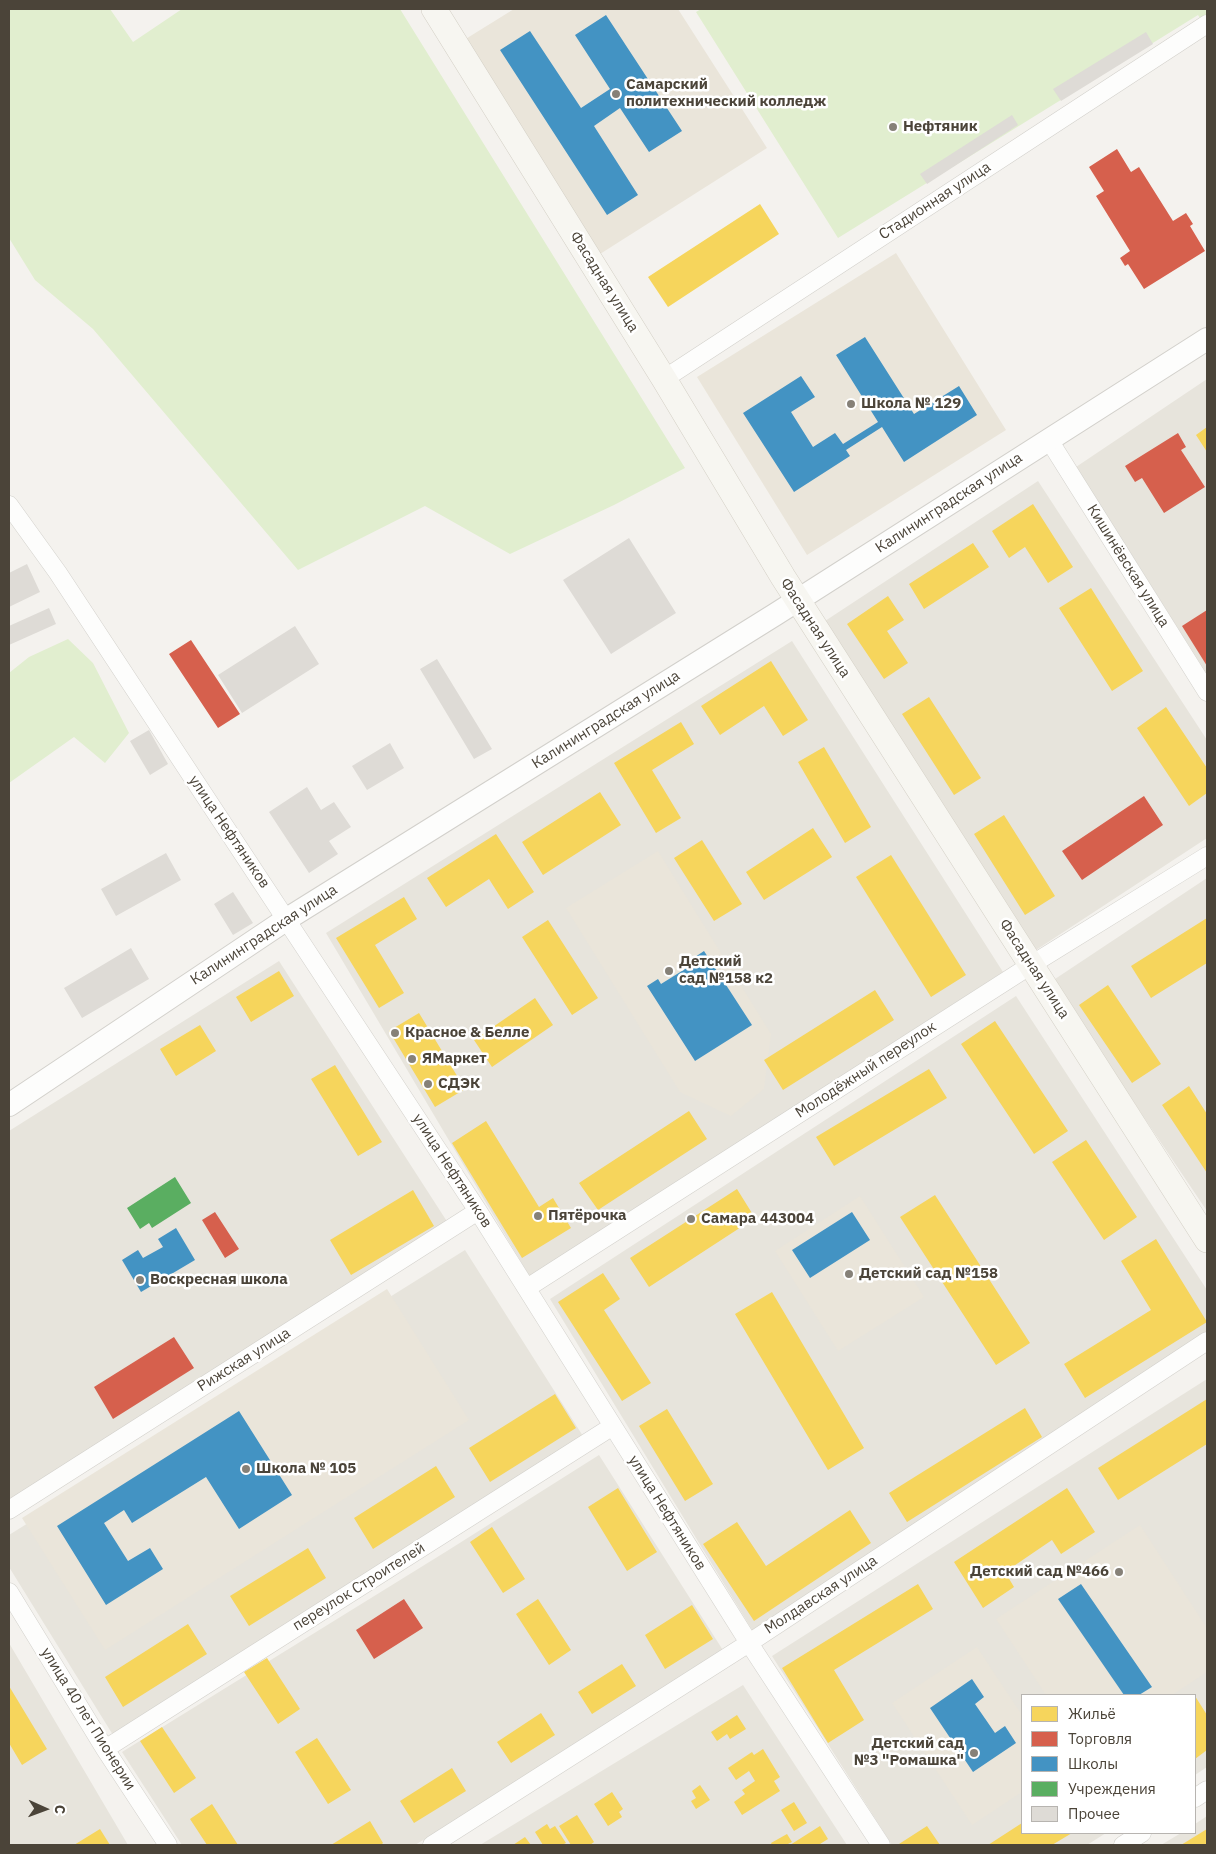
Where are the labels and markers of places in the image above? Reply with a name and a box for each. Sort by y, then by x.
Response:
place label: Самарский политехнический колледж [626,76,826,111]
marker: Самарский политехнический колледж [610,88,622,100]
place label: Нефтяник [903,118,978,136]
marker: Нефтяник [887,121,899,133]
place label: Школа № 129 [861,395,961,413]
marker: Школа № 129 [845,398,857,410]
place label: Детский сад №158 к2 [679,953,773,988]
marker: Детский сад №158 к2 [663,965,675,977]
place label: Красное & Белле [405,1024,529,1042]
marker: Красное & Белле [389,1027,401,1039]
place label: ЯМаркет [422,1050,487,1068]
marker: ЯМаркет [406,1053,418,1065]
place label: СДЭК [438,1075,480,1093]
marker: СДЭК [422,1078,434,1090]
place label: Пятёрочка [548,1207,627,1225]
marker: Пятёрочка [532,1210,544,1222]
place label: Самара 443004 [701,1210,814,1228]
marker: Самара 443004 [685,1213,697,1225]
place label: Детский сад №158 [859,1265,998,1283]
marker: Детский сад №158 [843,1268,855,1280]
place label: Воскресная школа [150,1271,288,1289]
marker: Воскресная школа [134,1274,146,1286]
place label: Школа № 105 [256,1460,356,1478]
marker: Школа № 105 [240,1463,252,1475]
place label: Детский сад №466 [970,1563,1109,1581]
marker: Детский сад №466 [1113,1566,1125,1578]
place label: Детский сад №3 "Ромашка" [854,1735,964,1770]
marker: Детский сад №3 "Ромашка" [968,1747,980,1759]

